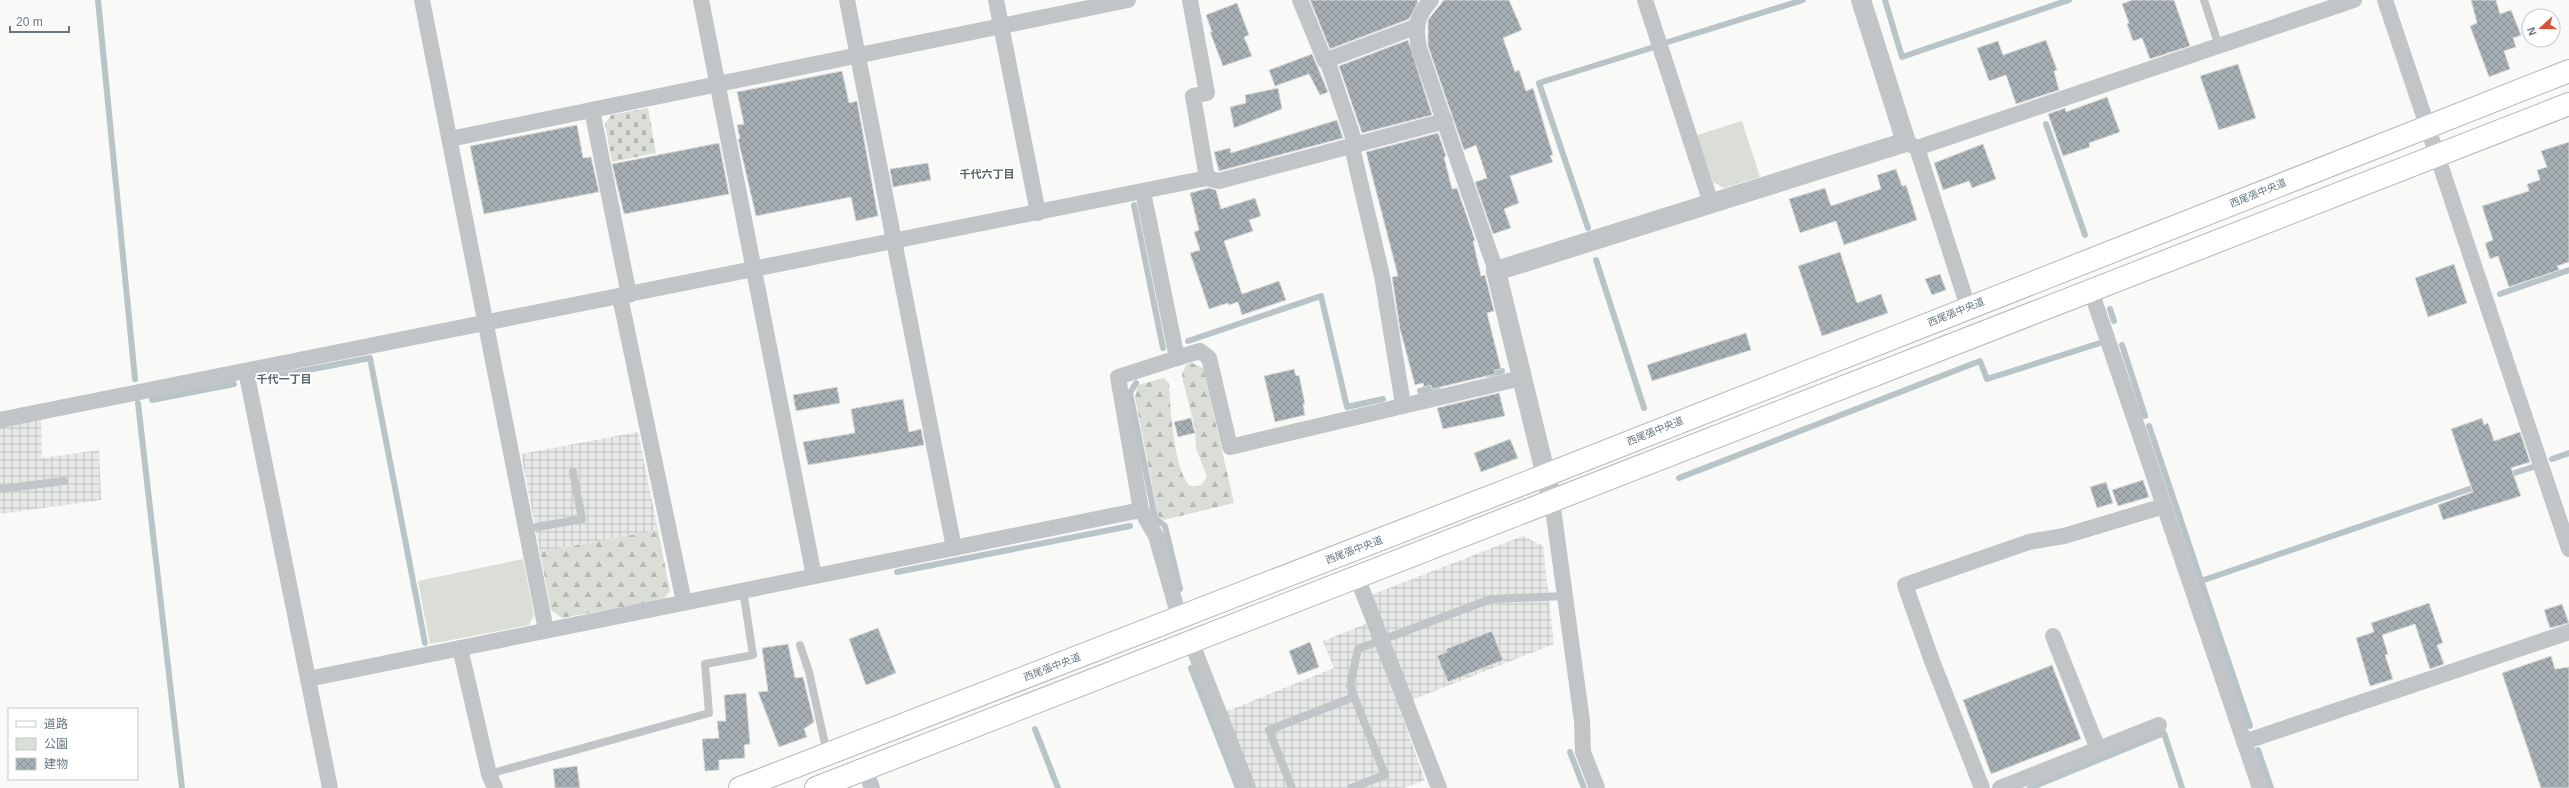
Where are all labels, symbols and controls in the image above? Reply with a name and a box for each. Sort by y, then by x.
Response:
scale bar [10,8,69,34]
north arrow [2521,8,2561,48]
text: 20 m [16,15,43,29]
text: N [2525,26,2539,37]
district label: 千代六丁目 [960,168,1015,180]
street label: 西尾張中央道 [2228,177,2288,209]
street label: 西尾張中央道 [1926,296,1986,328]
district label: 千代一丁目 [257,373,312,385]
street label: 西尾張中央道 [1625,415,1685,447]
street label: 西尾張中央道 [1324,534,1384,566]
street label: 西尾張中央道 [1022,651,1082,683]
legend [8,708,138,780]
text: 道路 [44,717,68,731]
text: 公園 [44,737,68,751]
text: 建物 [44,757,68,771]

